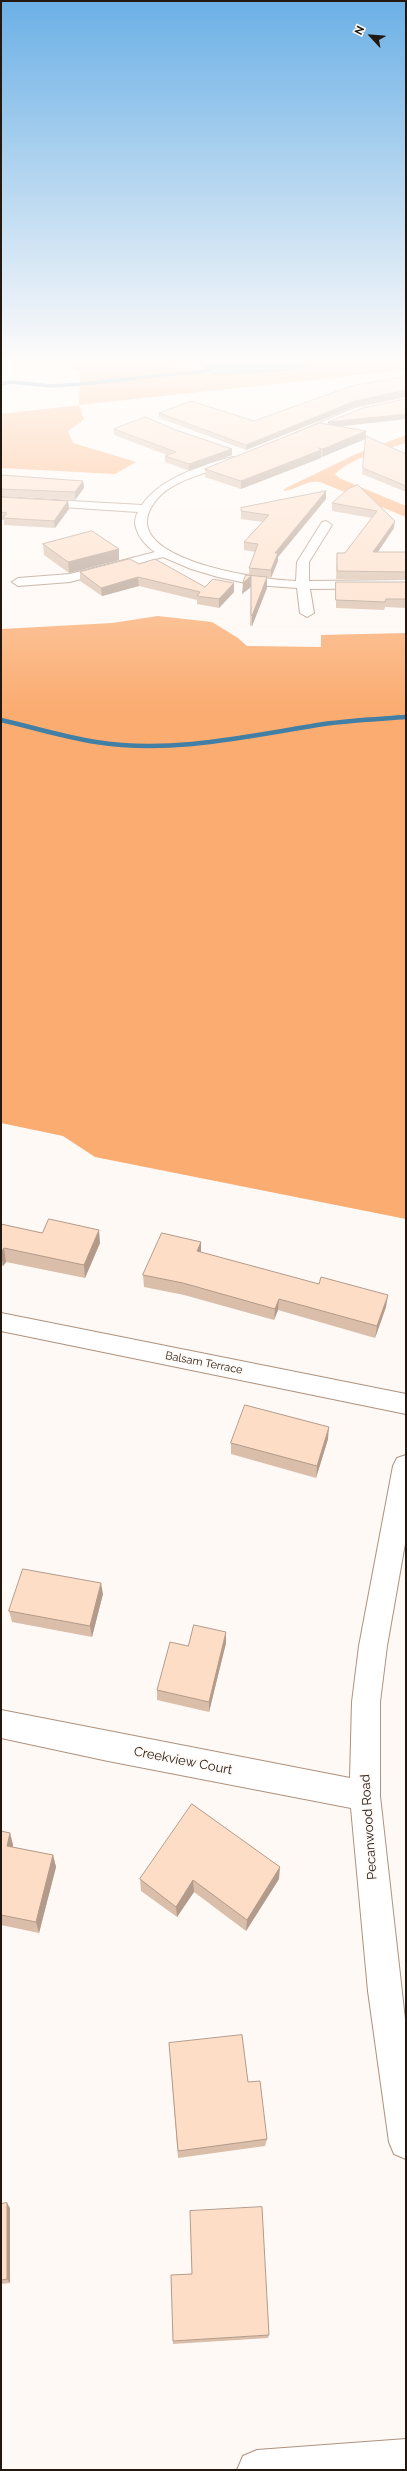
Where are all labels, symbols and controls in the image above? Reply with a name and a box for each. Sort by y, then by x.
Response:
north arrow [351,16,391,56]
text: N [352,24,367,37]
street label: Balsam Terrace [164,1349,244,1377]
street label: Creekview Court [133,1744,233,1778]
street label: Pecanwood Road [358,1774,380,1880]

